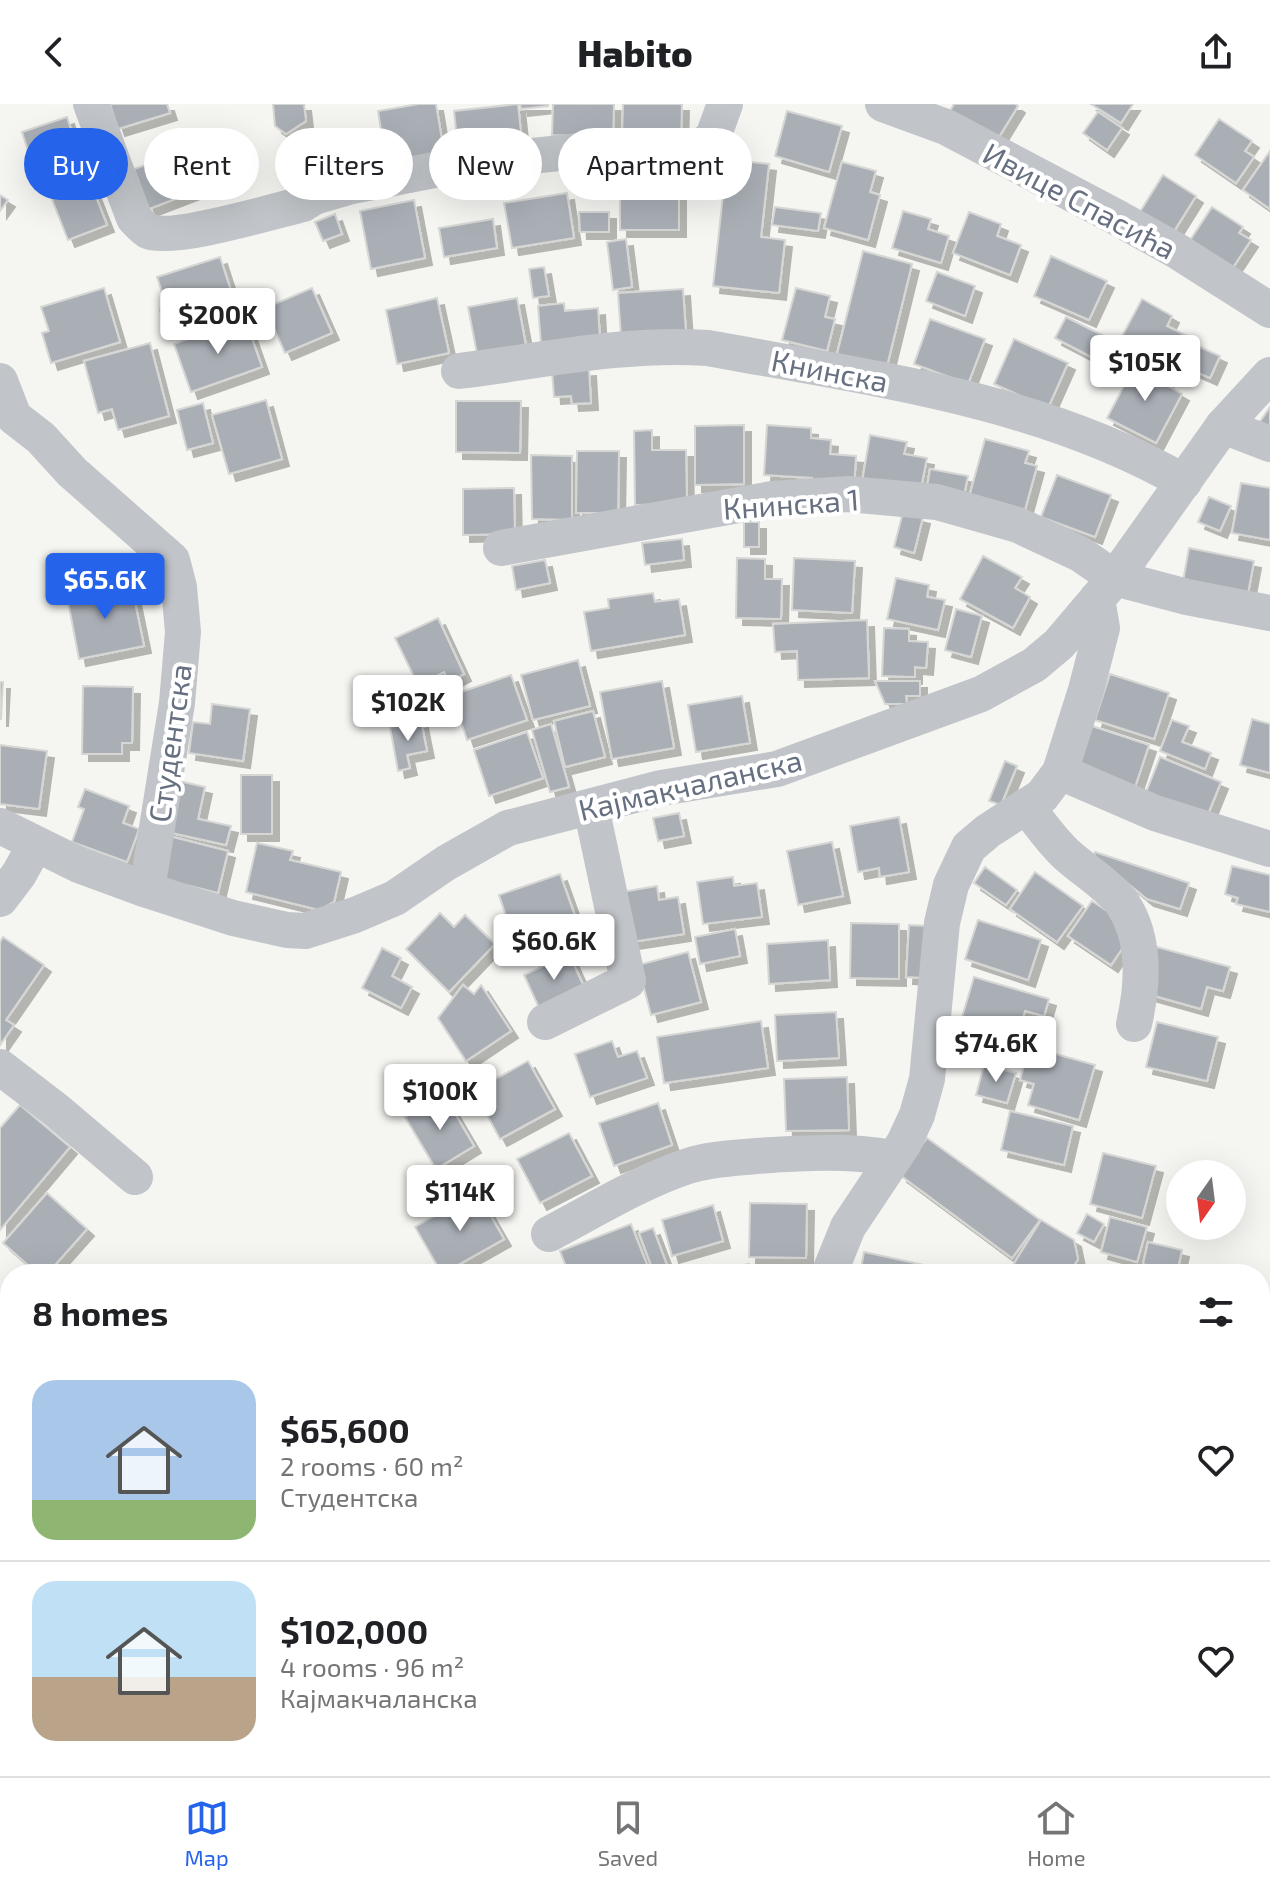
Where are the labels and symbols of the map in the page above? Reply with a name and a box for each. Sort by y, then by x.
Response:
street label: Ивице Спасића [978,134,1182,266]
pin: $200K [162,288,274,356]
pin: $105K [1089,335,1201,403]
street label: Книнска [769,341,891,399]
street label: Книнска 1 [722,480,860,526]
pin: $65.6K [40,553,170,621]
street label: Студентска [140,661,199,825]
pin: $102K [352,675,464,743]
street label: Кајмакчаланска [575,741,805,827]
pin: $60.6K [489,914,619,982]
pin: $74.6K [931,1016,1061,1084]
pin: $100K [384,1064,496,1132]
north arrow [1166,1160,1246,1240]
pin: $114K [404,1165,516,1233]

